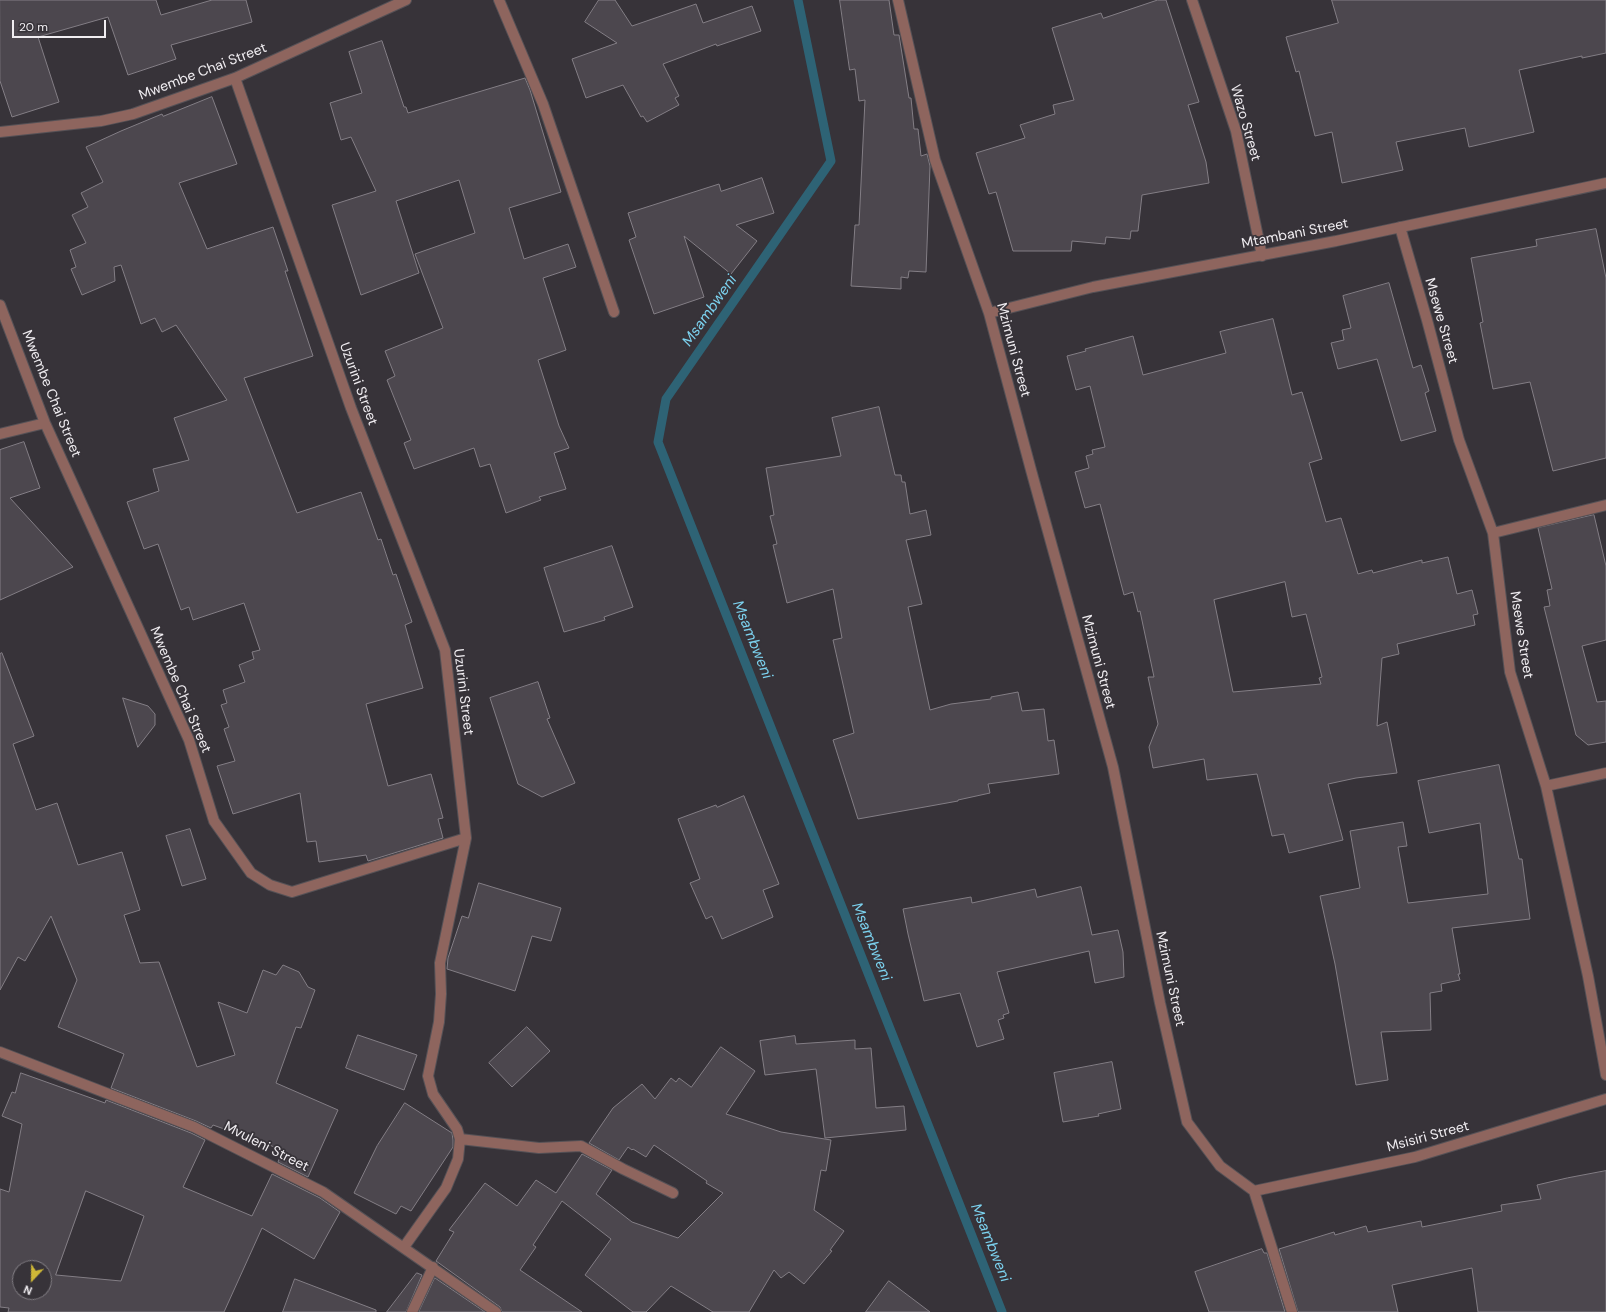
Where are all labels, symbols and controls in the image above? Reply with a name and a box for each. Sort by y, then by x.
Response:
scale bar [14,12,108,38]
text: 20 m [19,19,48,35]
street label: Mwembe Chai Street [137,40,269,104]
street label: Wazo Street [1226,83,1264,163]
street label: Mtambani Street [1240,215,1350,253]
water label: Msambweni [679,272,741,350]
street label: Msewe Street [1421,276,1461,366]
street label: Mzimuni Street [992,301,1034,399]
street label: Mwembe Chai Street [18,328,84,460]
street label: Uzurini Street [335,340,381,428]
street label: Msewe Street [1506,590,1536,680]
water label: Msambweni [728,598,776,682]
street label: Mzimuni Street [1077,613,1119,711]
street label: Mwembe Chai Street [146,624,214,756]
street label: Uzurini Street [449,648,477,736]
water label: Msambweni [847,900,895,984]
street label: Mzimuni Street [1152,930,1188,1028]
street label: Mvuleni Street [221,1118,311,1176]
street label: Msisiri Street [1385,1118,1471,1156]
water label: Msambweni [966,1201,1014,1285]
north arrow [12,1260,52,1300]
text: N [22,1282,34,1298]

